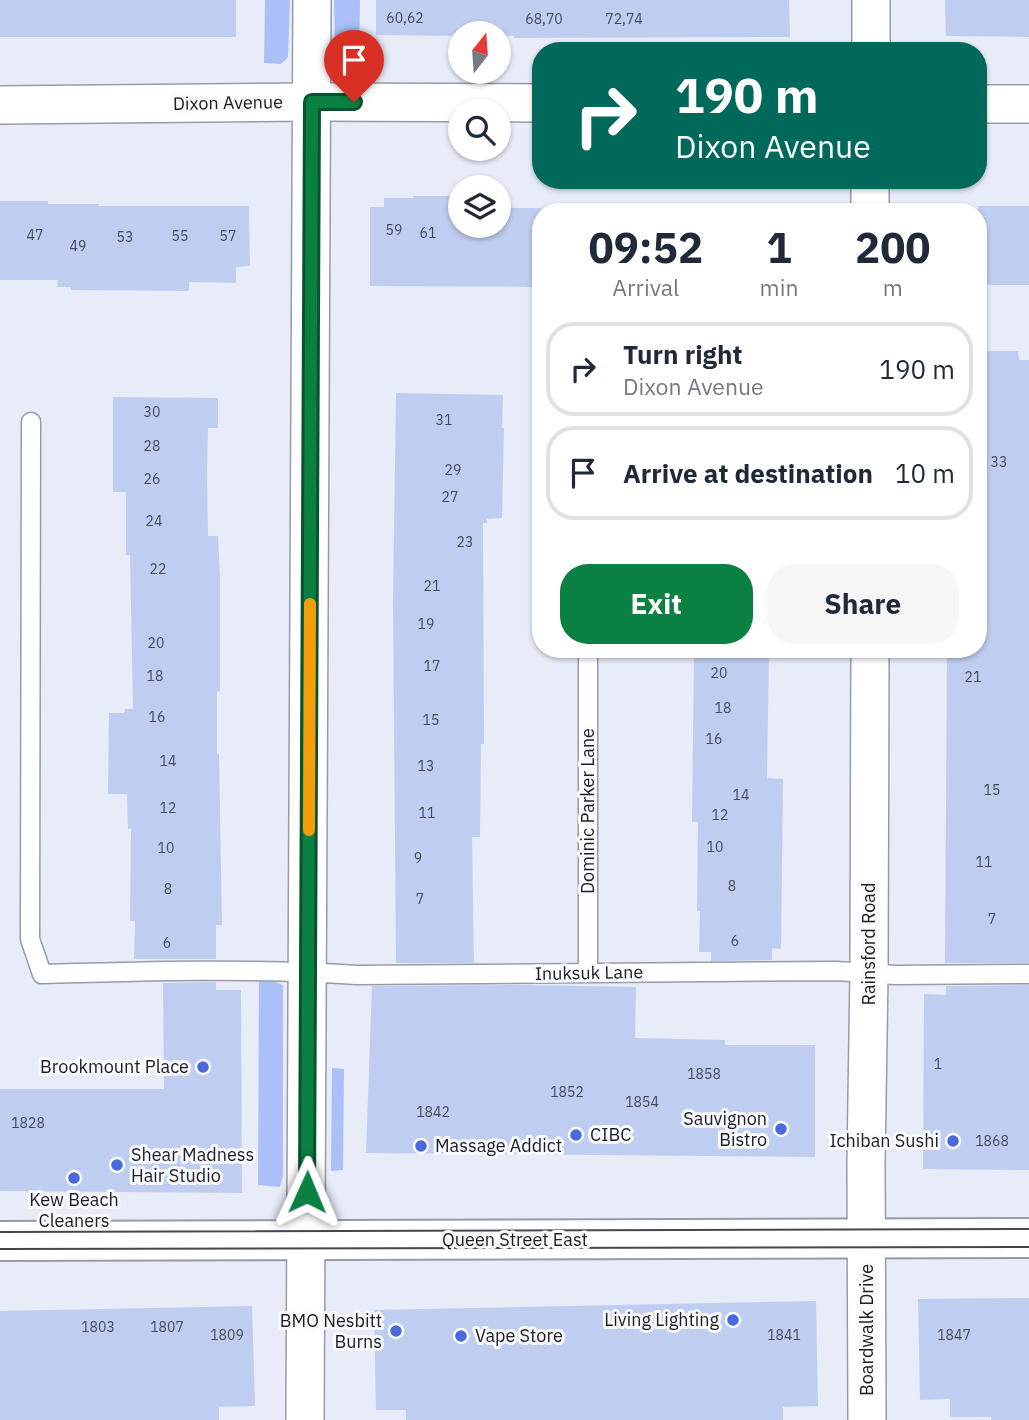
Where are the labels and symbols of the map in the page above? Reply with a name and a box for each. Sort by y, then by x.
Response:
house number: 60,62 [386,9,424,27]
house number: 68,70 [525,10,563,28]
house number: 72,74 [605,10,643,28]
north arrow [448,21,511,84]
pin [324,30,384,102]
street label: Dixon Avenue [173,90,283,115]
house number: 59 [386,221,402,239]
house number: 61 [420,224,436,242]
house number: 47 [27,226,43,244]
house number: 55 [172,227,188,245]
house number: 57 [220,227,236,245]
house number: 53 [117,228,133,246]
house number: 49 [70,237,86,255]
house number: 30 [144,403,160,421]
house number: 31 [436,411,452,429]
house number: 28 [144,437,160,455]
house number: 33 [991,453,1007,471]
house number: 29 [445,461,461,479]
house number: 26 [144,470,160,488]
house number: 27 [442,488,458,506]
house number: 24 [146,512,162,530]
house number: 23 [457,533,473,551]
house number: 22 [150,560,166,578]
house number: 21 [424,577,440,595]
house number: 19 [418,615,434,633]
house number: 20 [148,634,164,652]
house number: 17 [424,657,440,675]
house number: 20 [711,664,727,682]
house number: 18 [147,667,163,685]
house number: 21 [965,668,981,686]
house number: 18 [715,699,731,717]
house number: 16 [149,708,165,726]
house number: 15 [423,711,439,729]
street label: Dominic Parker Lane [576,728,599,894]
house number: 16 [706,730,722,748]
house number: 14 [160,752,176,770]
house number: 13 [418,757,434,775]
house number: 15 [984,781,1000,799]
house number: 14 [733,786,749,804]
house number: 12 [160,799,176,817]
house number: 11 [419,804,435,822]
house number: 12 [712,806,728,824]
house number: 10 [707,838,723,856]
house number: 10 [158,839,174,857]
house number: 9 [414,849,422,867]
house number: 11 [976,853,992,871]
house number: 8 [728,877,736,895]
house number: 8 [164,880,172,898]
street label: Rainsford Road [857,883,880,1005]
house number: 7 [416,890,424,908]
house number: 7 [988,910,996,928]
house number: 6 [731,932,739,950]
house number: 6 [163,934,171,952]
street label: Inuksuk Lane [535,960,643,985]
place label: Brookmount Place [40,1055,189,1078]
house number: 1 [934,1055,942,1073]
marker: Brookmount Place [195,1059,211,1075]
house number: 1858 [687,1065,721,1083]
house number: 1852 [550,1083,584,1101]
house number: 1854 [625,1093,659,1111]
house number: 1842 [416,1103,450,1121]
place label: Sauvignon Bistro [683,1107,767,1151]
house number: 1828 [11,1114,45,1132]
marker: Sauvignon Bistro [773,1121,789,1137]
place label: CIBC [590,1123,631,1146]
marker: CIBC [568,1127,584,1143]
place label: Ichiban Sushi [829,1129,939,1152]
house number: 1868 [975,1132,1009,1150]
marker: Ichiban Sushi [945,1133,961,1149]
place label: Massage Addict [435,1134,562,1157]
marker: Massage Addict [413,1138,429,1154]
place label: Shear Madness Hair Studio [131,1143,254,1187]
position arrow [270,1155,344,1229]
marker: Shear Madness Hair Studio [109,1157,125,1173]
marker: Kew Beach Cleaners [66,1170,82,1186]
place label: Kew Beach Cleaners [29,1188,119,1232]
street label: Queen Street East [442,1228,588,1251]
street label: Boardwalk Drive [855,1264,878,1396]
place label: Living Lighting [604,1308,719,1331]
place label: BMO Nesbitt Burns [280,1309,382,1353]
marker: Living Lighting [725,1312,741,1328]
house number: 1803 [81,1318,115,1336]
house number: 1807 [150,1318,184,1336]
marker: BMO Nesbitt Burns [388,1323,404,1339]
place label: Vape Store [475,1324,563,1347]
house number: 1809 [210,1326,244,1344]
house number: 1841 [767,1326,801,1344]
house number: 1847 [937,1326,971,1344]
marker: Vape Store [453,1328,469,1344]

